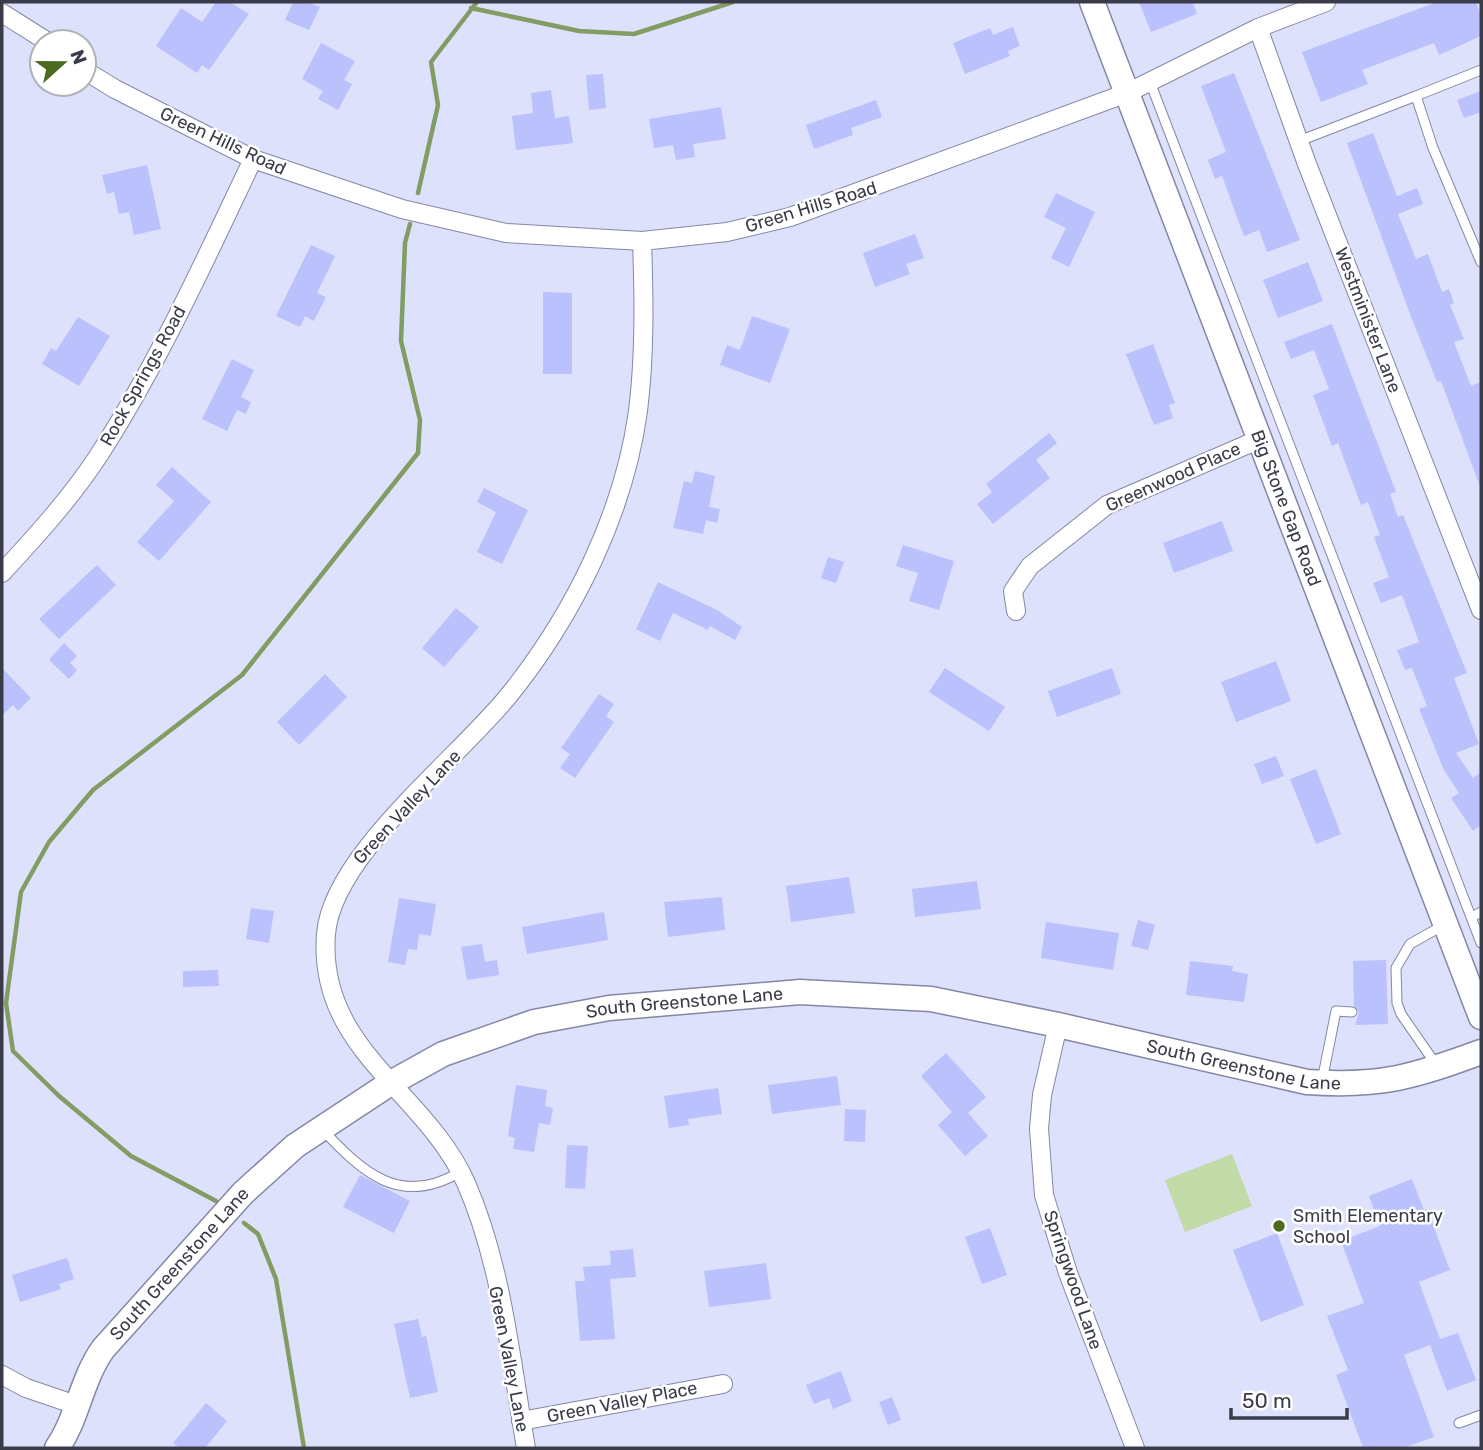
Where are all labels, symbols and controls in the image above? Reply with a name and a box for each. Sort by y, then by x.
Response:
north arrow [28,28,98,98]
text: N [65,47,92,68]
street label: Green Hills Road [156,102,290,180]
street label: Green Hills Road [742,177,880,237]
street label: Westminister Lane [1330,244,1406,396]
street label: Rock Springs Road [95,302,191,450]
street label: Big Stone Gap Road [1246,427,1326,589]
street label: Greenwood Place [1102,437,1244,517]
street label: Green Valley Lane [348,745,466,869]
street label: South Greenstone Lane [584,982,784,1023]
street label: South Greenstone Lane [1144,1035,1341,1094]
street label: South Greenstone Lane [105,1183,254,1345]
place label: Smith Elementary School [1293,1205,1443,1248]
street label: Springwood Lane [1039,1207,1107,1353]
marker: Smith Elementary School [1271,1218,1287,1234]
street label: Green Valley Lane [484,1284,534,1434]
scale bar [1231,1376,1346,1420]
street label: Green Valley Place [545,1377,699,1427]
text: 50 m [1242,1388,1292,1413]

